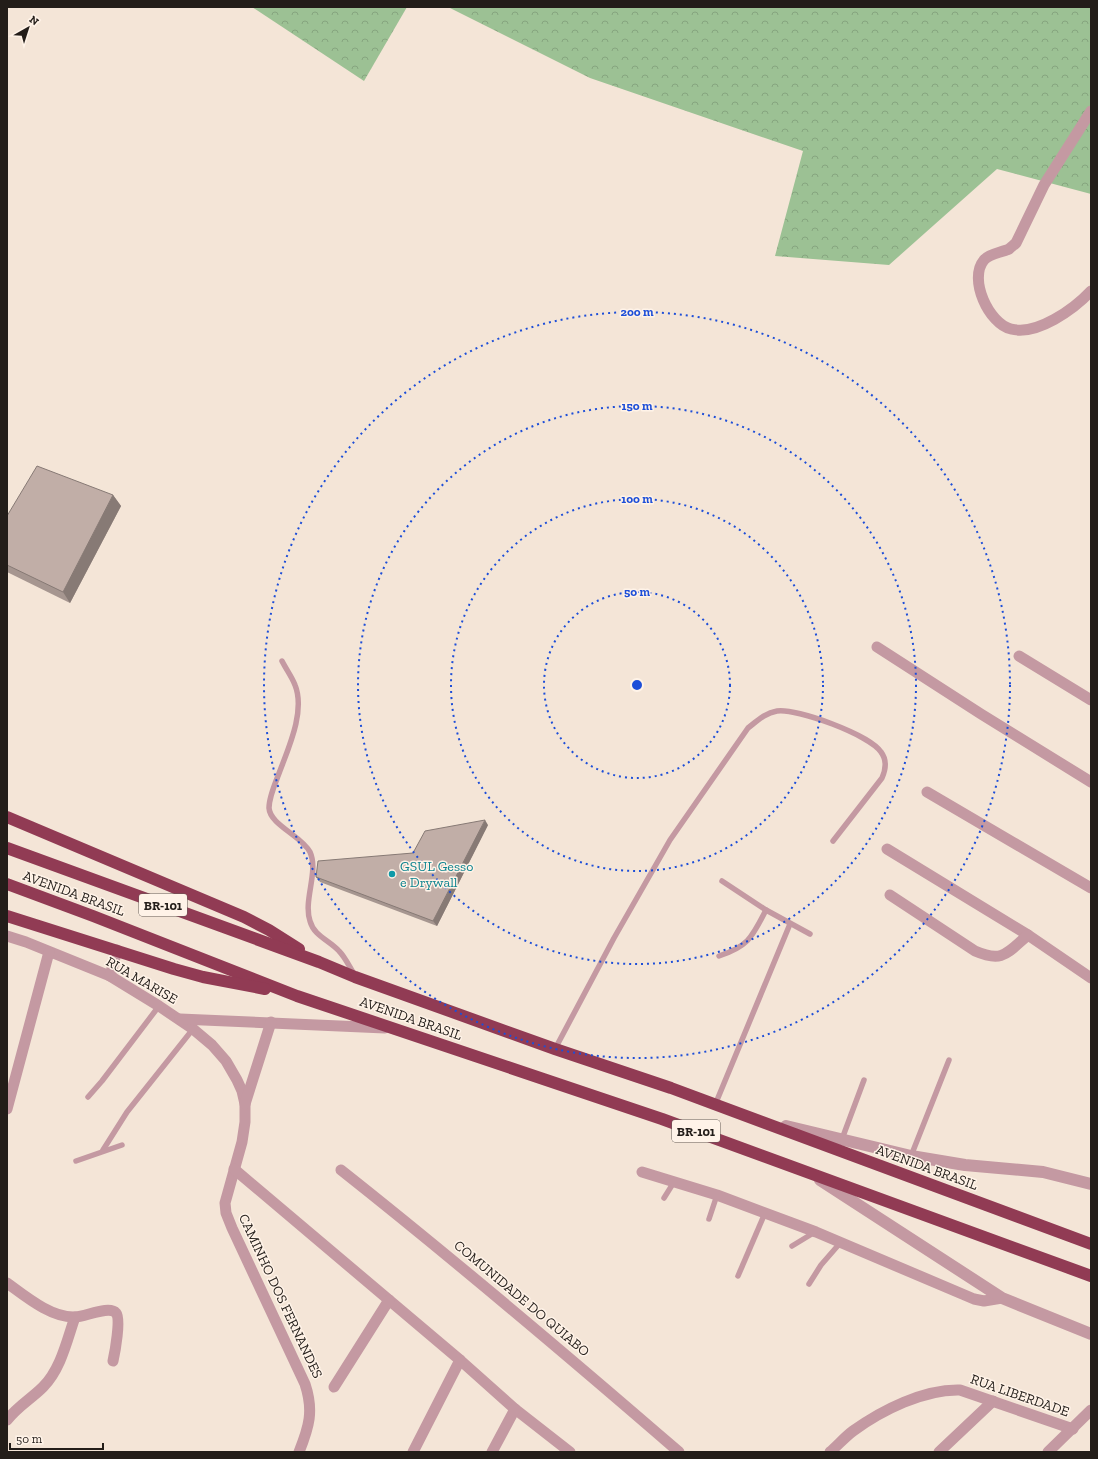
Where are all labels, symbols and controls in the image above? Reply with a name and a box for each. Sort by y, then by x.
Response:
north arrow [8,8,48,48]
text: N [27,13,42,29]
text: 200 m [620,305,654,319]
text: 150 m [622,399,653,413]
text: 100 m [621,492,653,506]
text: 50 m [624,585,650,599]
centre of rings [630,678,644,692]
place label: GSUL Gesso e Drywall [400,858,473,891]
street label: AVENIDA BRASIL [21,867,127,920]
marker: GSUL Gesso e Drywall [387,869,397,879]
road number: BR-101 [139,894,187,916]
street label: RUA MARISE [103,953,181,1008]
street label: AVENIDA BRASIL [357,993,465,1044]
road number: BR-101 [672,1120,720,1142]
street label: AVENIDA BRASIL [874,1141,980,1194]
street label: CAMINHO DOS FERNANDES [235,1211,326,1381]
street label: COMUNIDADE DO QUIABO [450,1237,593,1360]
street label: RUA LIBERDADE [968,1371,1072,1420]
scale bar [10,1425,103,1451]
text: 50 m [16,1432,43,1446]

